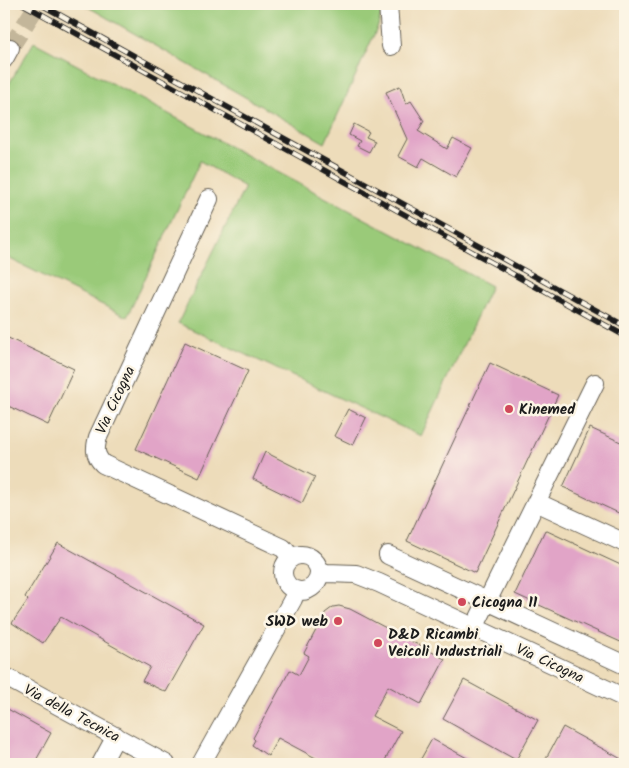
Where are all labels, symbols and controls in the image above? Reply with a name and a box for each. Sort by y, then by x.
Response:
street label: Via Cicogna [90,362,142,438]
place label: Kinemed [519,398,576,422]
marker: Kinemed [503,403,515,415]
place label: Cicogna 11 [472,591,538,615]
marker: Cicogna 11 [456,596,468,608]
place label: SWD web [266,610,328,634]
marker: SWD web [332,615,344,627]
place label: D&D Ricambi Veicoli Industriali [388,623,503,664]
marker: D&D Ricambi Veicoli Industriali [372,637,384,649]
street label: Via Cicogna [512,638,588,690]
street label: Via della Tecnica [19,678,124,749]

